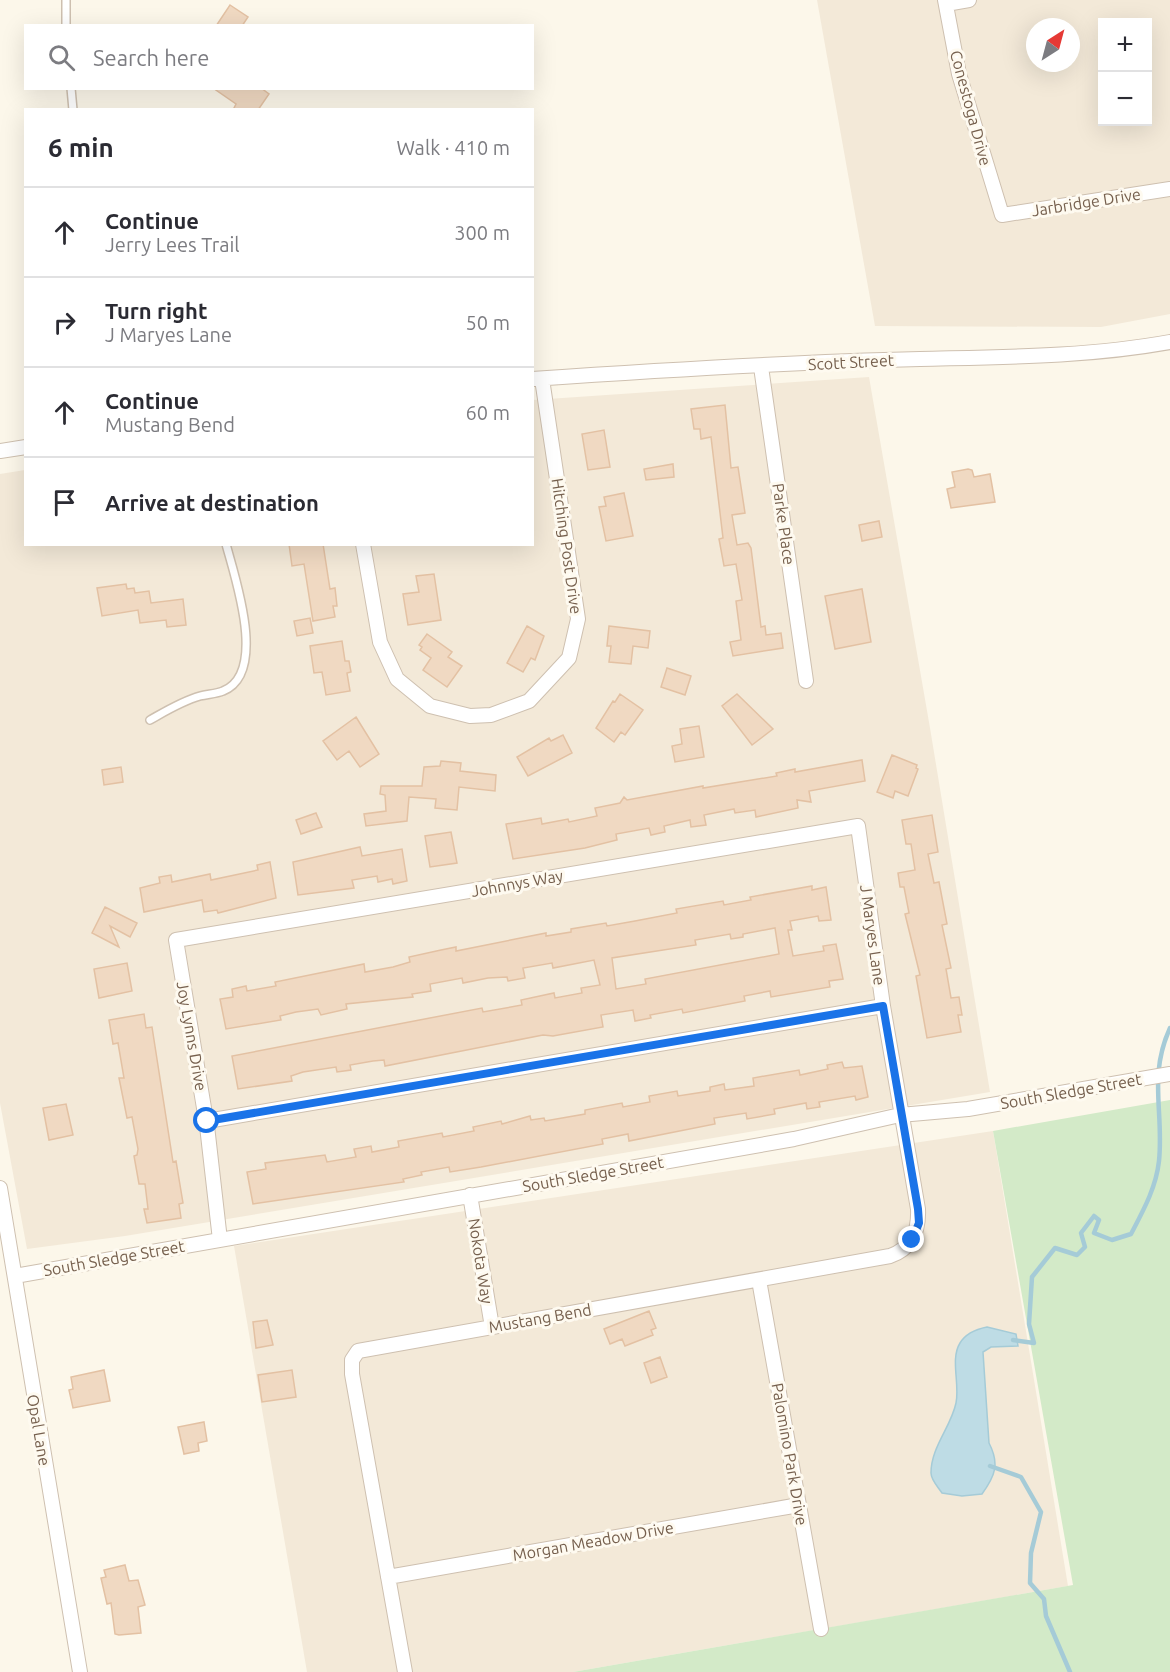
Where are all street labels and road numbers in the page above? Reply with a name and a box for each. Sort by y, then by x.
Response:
street label: Conestoga Drive [947,48,995,168]
street label: Jarbridge Drive [1030,184,1142,220]
street label: Scott Street [808,351,895,373]
street label: Hitching Post Drive [549,477,585,615]
street label: Parke Place [769,482,799,566]
street label: Johnnys Way [470,866,565,900]
street label: J Maryes Lane [857,883,889,987]
street label: Joy Lynns Drive [174,980,210,1092]
street label: South Sledge Street [999,1070,1144,1112]
street label: South Sledge Street [521,1153,666,1195]
street label: Nokota Way [465,1217,497,1305]
street label: South Sledge Street [42,1237,187,1279]
street label: Mustang Bend [487,1300,593,1336]
street label: Palomino Park Drive [769,1381,811,1527]
street label: Opal Lane [24,1393,54,1467]
street label: Morgan Meadow Drive [511,1518,675,1564]

